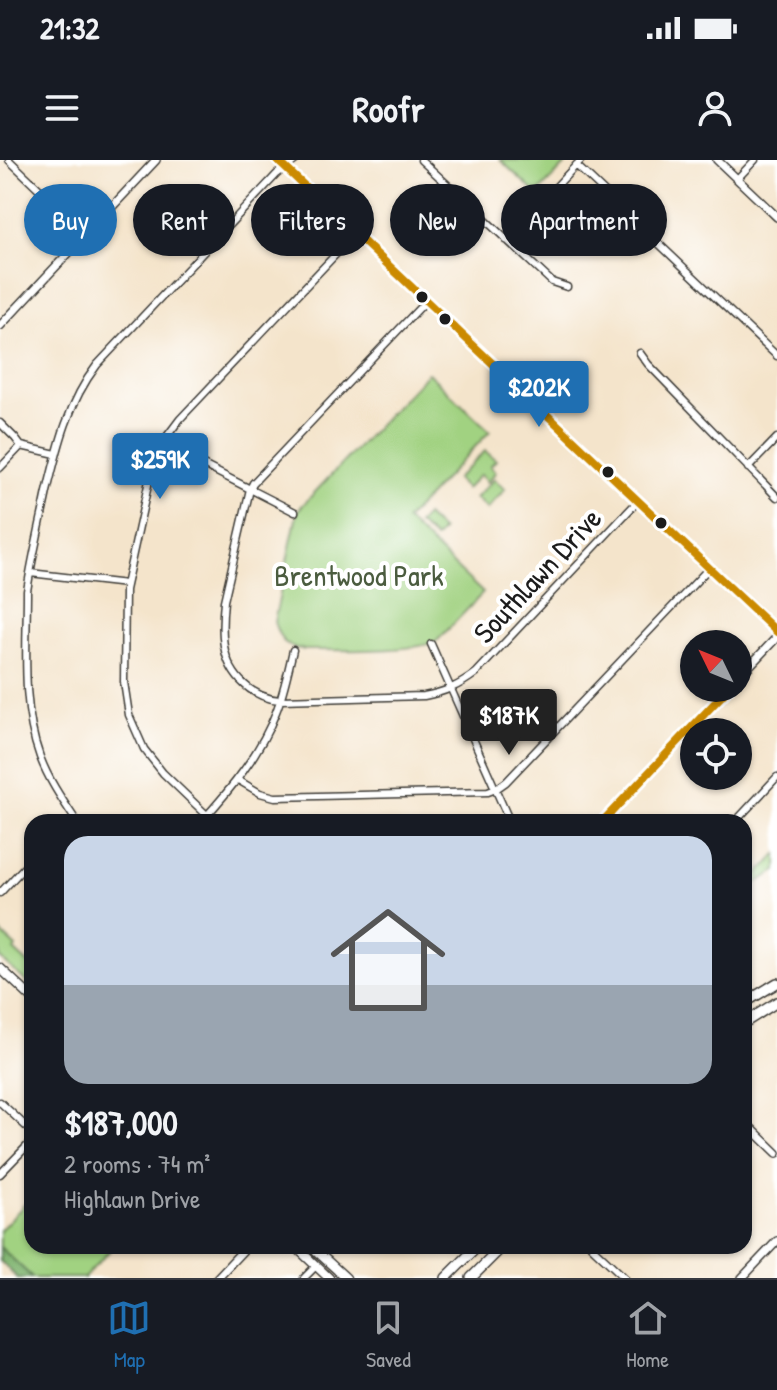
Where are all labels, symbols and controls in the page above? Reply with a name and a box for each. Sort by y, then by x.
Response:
text: 21:32 [40,8,99,48]
text: Roofr [352,84,425,133]
icon: menu [40,86,84,130]
icon: person [693,86,737,130]
chip: Buy [24,184,117,256]
chip: Rent [133,184,235,256]
chip: Filters [251,184,374,256]
chip: New [390,184,485,256]
chip: Apartment [501,184,667,256]
unlabelled marker [414,289,430,305]
unlabelled marker [437,311,453,327]
pin: $202K [483,361,595,429]
text: $202K [508,369,570,404]
pin: $259K [104,433,216,501]
text: $259K [130,441,190,476]
unlabelled marker [600,464,616,480]
street label: Southlawn Drive [464,499,610,651]
unlabelled marker [653,515,669,531]
park label: Brentwood Park [274,555,444,595]
north arrow [680,630,752,702]
map controls [680,630,752,790]
pin: $187K [453,689,565,757]
text: $187K [479,697,539,732]
button: locate [680,718,752,790]
icon: home [316,888,460,1032]
text: $187,000 [64,1100,178,1146]
text: 2 rooms · 74 m² [64,1146,210,1181]
text: Highlawn Drive [64,1181,200,1216]
tab: Map [107,1296,151,1374]
tab: Saved [366,1296,411,1374]
tab: Home [626,1296,670,1374]

